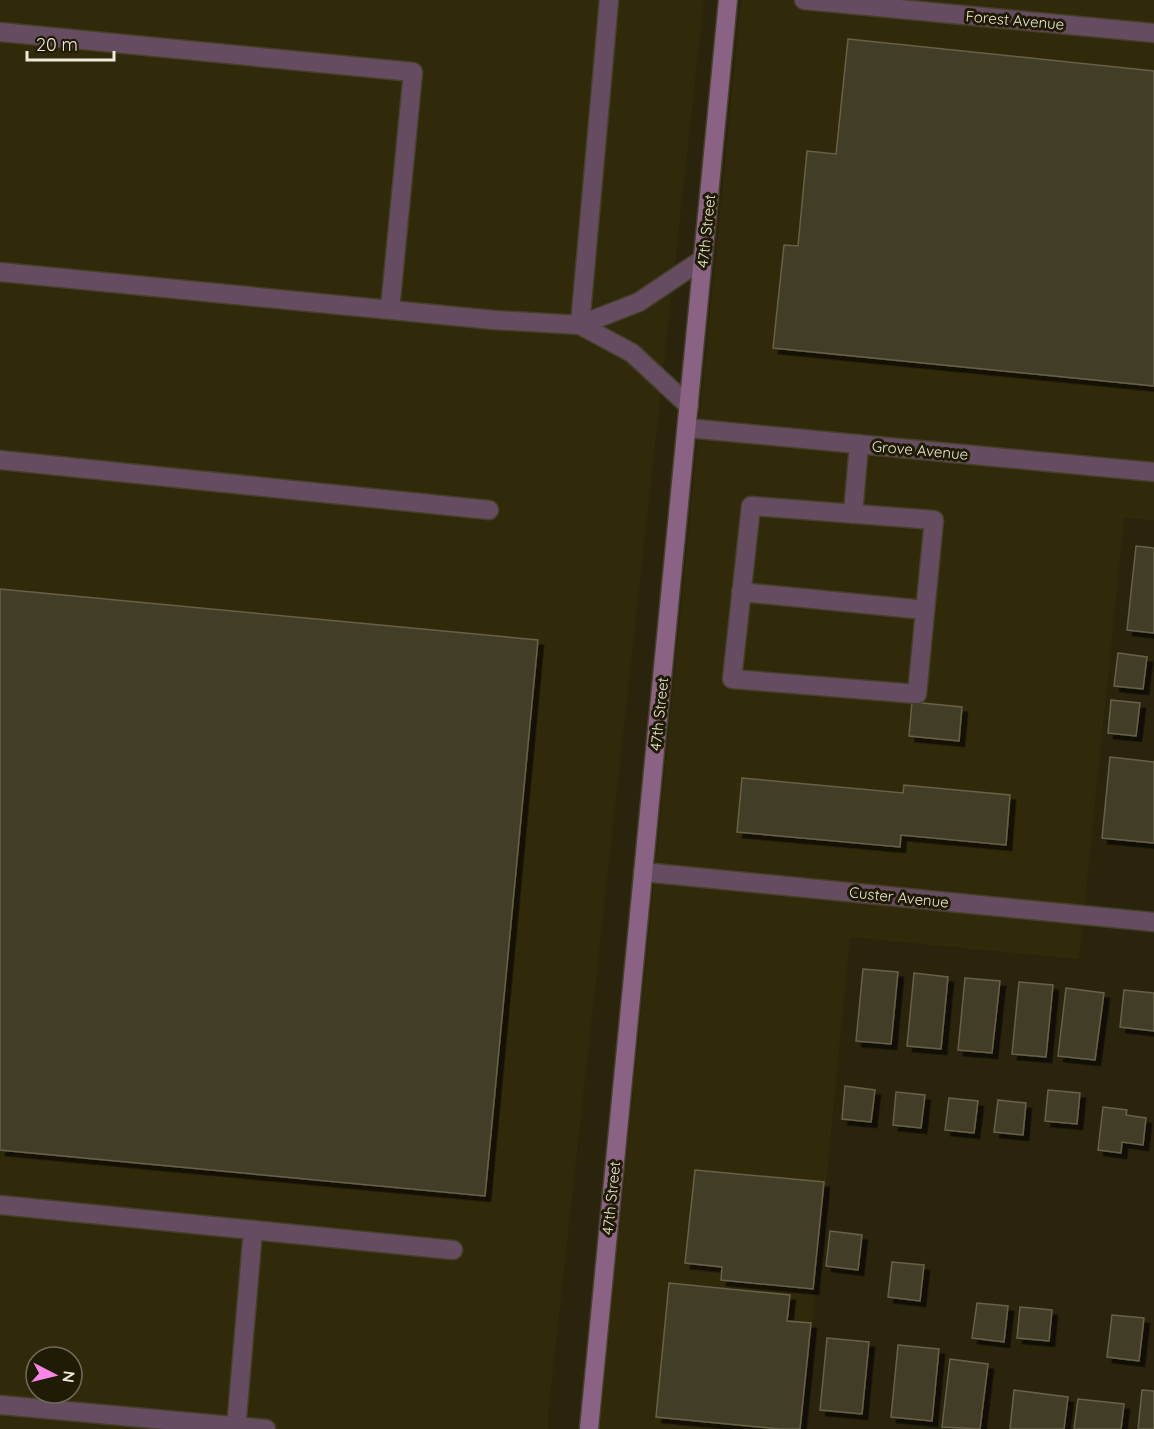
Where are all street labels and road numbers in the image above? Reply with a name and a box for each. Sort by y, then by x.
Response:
street label: Forest Avenue [965,6,1065,34]
street label: 47th Street [693,193,719,269]
street label: Grove Avenue [871,436,969,464]
street label: 47th Street [646,676,672,752]
street label: Custer Avenue [848,882,950,912]
street label: 47th Street [598,1160,624,1236]

